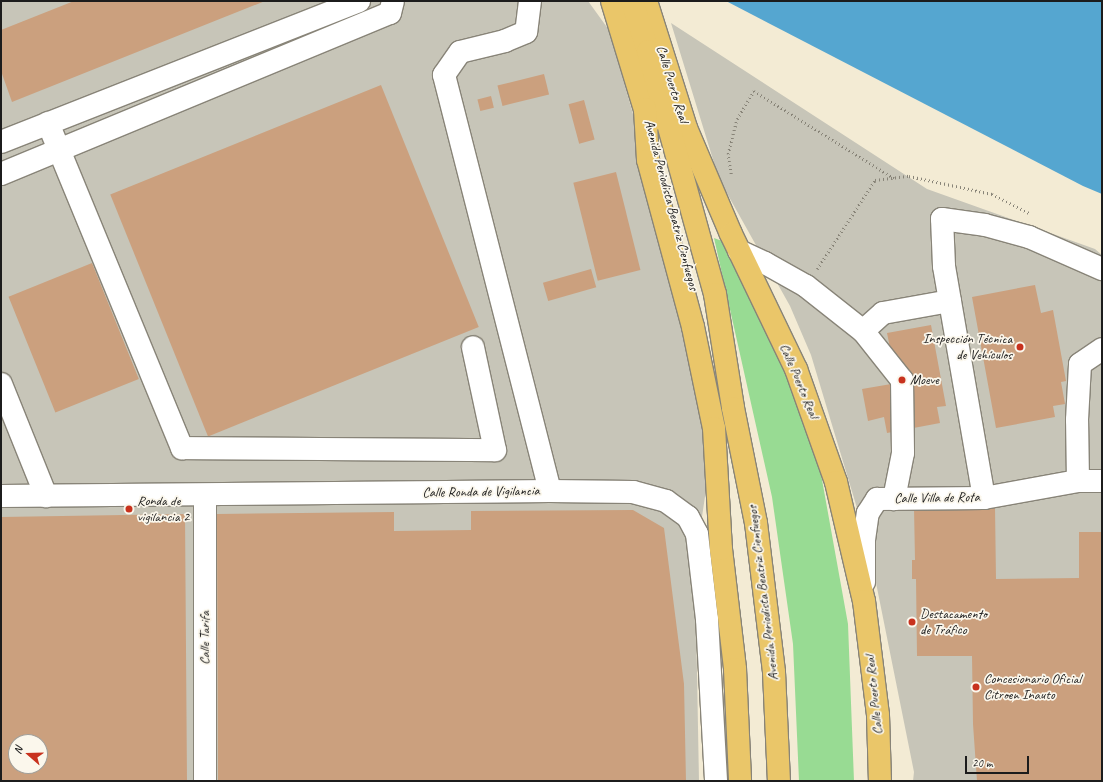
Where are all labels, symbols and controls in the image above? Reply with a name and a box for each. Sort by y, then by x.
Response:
street label: Calle Puerto Real [652,44,692,124]
street label: Avenida Periodista Beatriz Cienfuegos [640,118,702,292]
place label: Inspección Técnica de Vehículos [923,331,1012,364]
street label: Calle Puerto Real [776,341,822,421]
marker: Inspección Técnica de Vehículos [1015,342,1025,352]
place label: Moeve [910,372,939,388]
marker: Moeve [897,375,907,385]
street label: Calle Ronda de Vigilancia [423,483,539,501]
street label: Calle Villa de Rota [895,489,979,507]
place label: Ronda de vigilancia 2 [137,493,189,526]
marker: Ronda de vigilancia 2 [124,504,134,514]
street label: Avenida Periodista Beatriz Cienfuegos [744,505,782,681]
place label: Destacamento de Tráfico [920,606,987,638]
street label: Calle Tarifa [197,611,213,665]
marker: Destacamento de Tráfico [907,617,917,627]
street label: Calle Puerto Real [862,655,886,735]
place label: Concesionario Oficial Citroen Inauto [984,671,1080,704]
marker: Concesionario Oficial Citroen Inauto [971,682,981,692]
north arrow [8,734,48,774]
text: N [10,745,25,756]
scale bar [967,748,1031,774]
text: 20 m [972,755,992,771]

